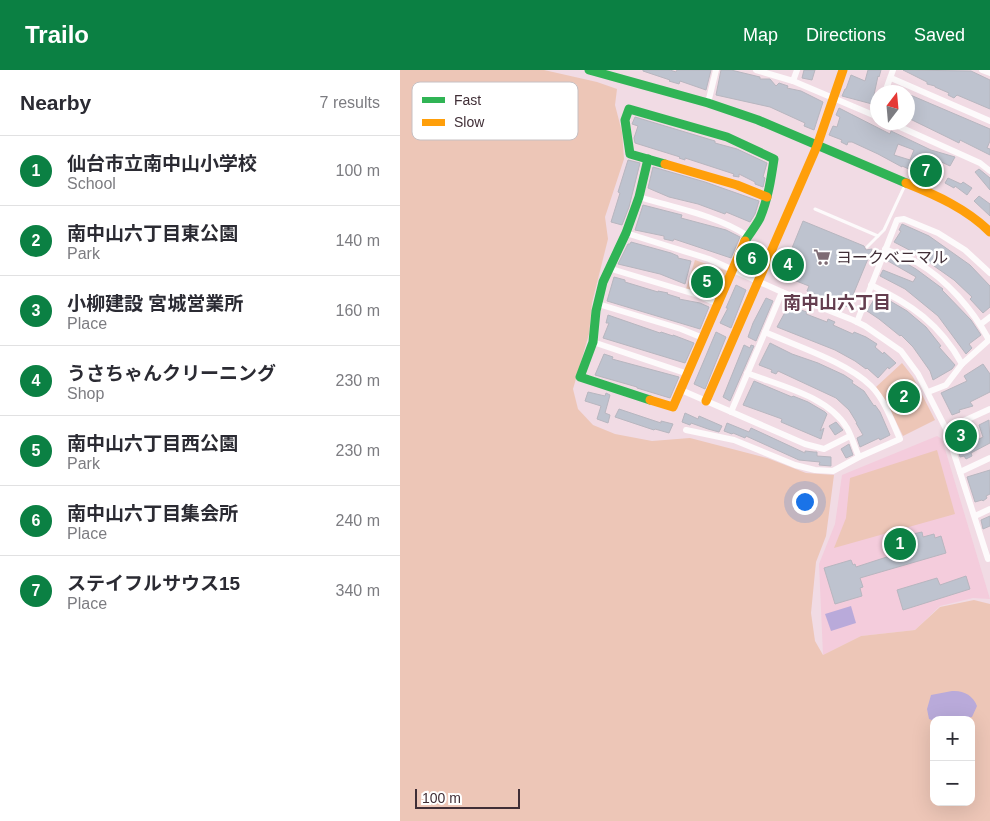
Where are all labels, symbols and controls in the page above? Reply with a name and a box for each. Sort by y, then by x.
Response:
text: Trailo [25,21,89,48]
text: Map [743,25,778,45]
text: Directions [806,25,886,45]
text: Saved [914,25,965,45]
legend [412,82,578,140]
north arrow [870,85,915,130]
text: Nearby [20,91,91,114]
text: Fast [454,92,481,108]
text: 7 results [320,94,380,111]
text: Slow [454,114,485,130]
pin: 7 [910,152,942,190]
text: 仙台市立南中山小学校 [67,153,257,174]
text: 1 [32,162,40,179]
text: 100 m [336,162,380,179]
text: School [67,175,116,192]
text: 南中山六丁目東公園 [67,223,238,244]
text: 2 [32,232,40,249]
text: 140 m [336,232,380,249]
pin: 6 [736,240,768,278]
text: Park [67,245,100,262]
pin: 4 [772,246,804,284]
supermarket icon: ヨークベニマル [812,247,832,267]
place label: ヨークベニマル [836,249,948,266]
pin: 5 [691,263,723,301]
text: 小柳建設 宮城営業所 [67,293,243,314]
district label: 南中山六丁目 [783,293,891,313]
text: 3 [32,302,40,319]
text: 160 m [336,302,380,319]
text: Place [67,315,107,332]
text: うさちゃんクリーニング [67,363,276,384]
text: 4 [32,372,40,389]
text: 230 m [336,372,380,389]
pin: 2 [888,378,920,416]
text: Shop [67,385,104,402]
pin: 3 [945,417,977,455]
text: 南中山六丁目西公園 [67,433,238,454]
text: 5 [32,442,40,459]
text: 230 m [336,442,380,459]
text: Park [67,455,100,472]
your location [792,489,818,515]
text: 南中山六丁目集会所 [67,503,238,524]
text: 6 [32,512,40,529]
text: 240 m [336,512,380,529]
text: Place [67,525,107,542]
pin: 1 [884,525,916,563]
text: ステイフルサウス15 [67,573,240,594]
text: 7 [32,582,40,599]
text: 340 m [336,582,380,599]
text: Place [67,595,107,612]
map controls [930,716,975,806]
button: + [930,716,975,761]
button: − [930,761,975,806]
scale bar [415,786,520,809]
text: 100 m [422,790,461,806]

